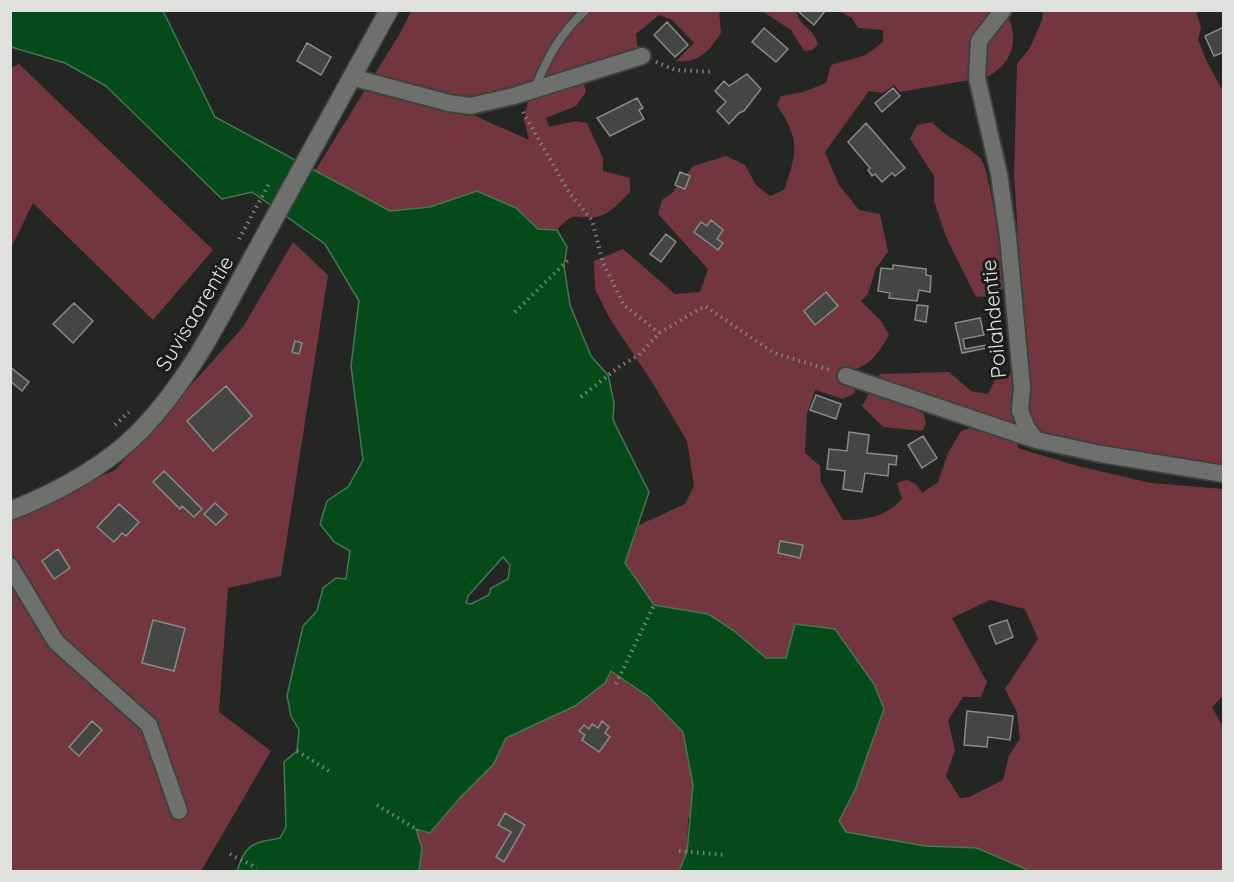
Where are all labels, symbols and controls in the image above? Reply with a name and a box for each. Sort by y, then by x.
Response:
street label: Suvisaarentie [149,251,239,375]
street label: Poilahdentie [975,258,1011,380]

